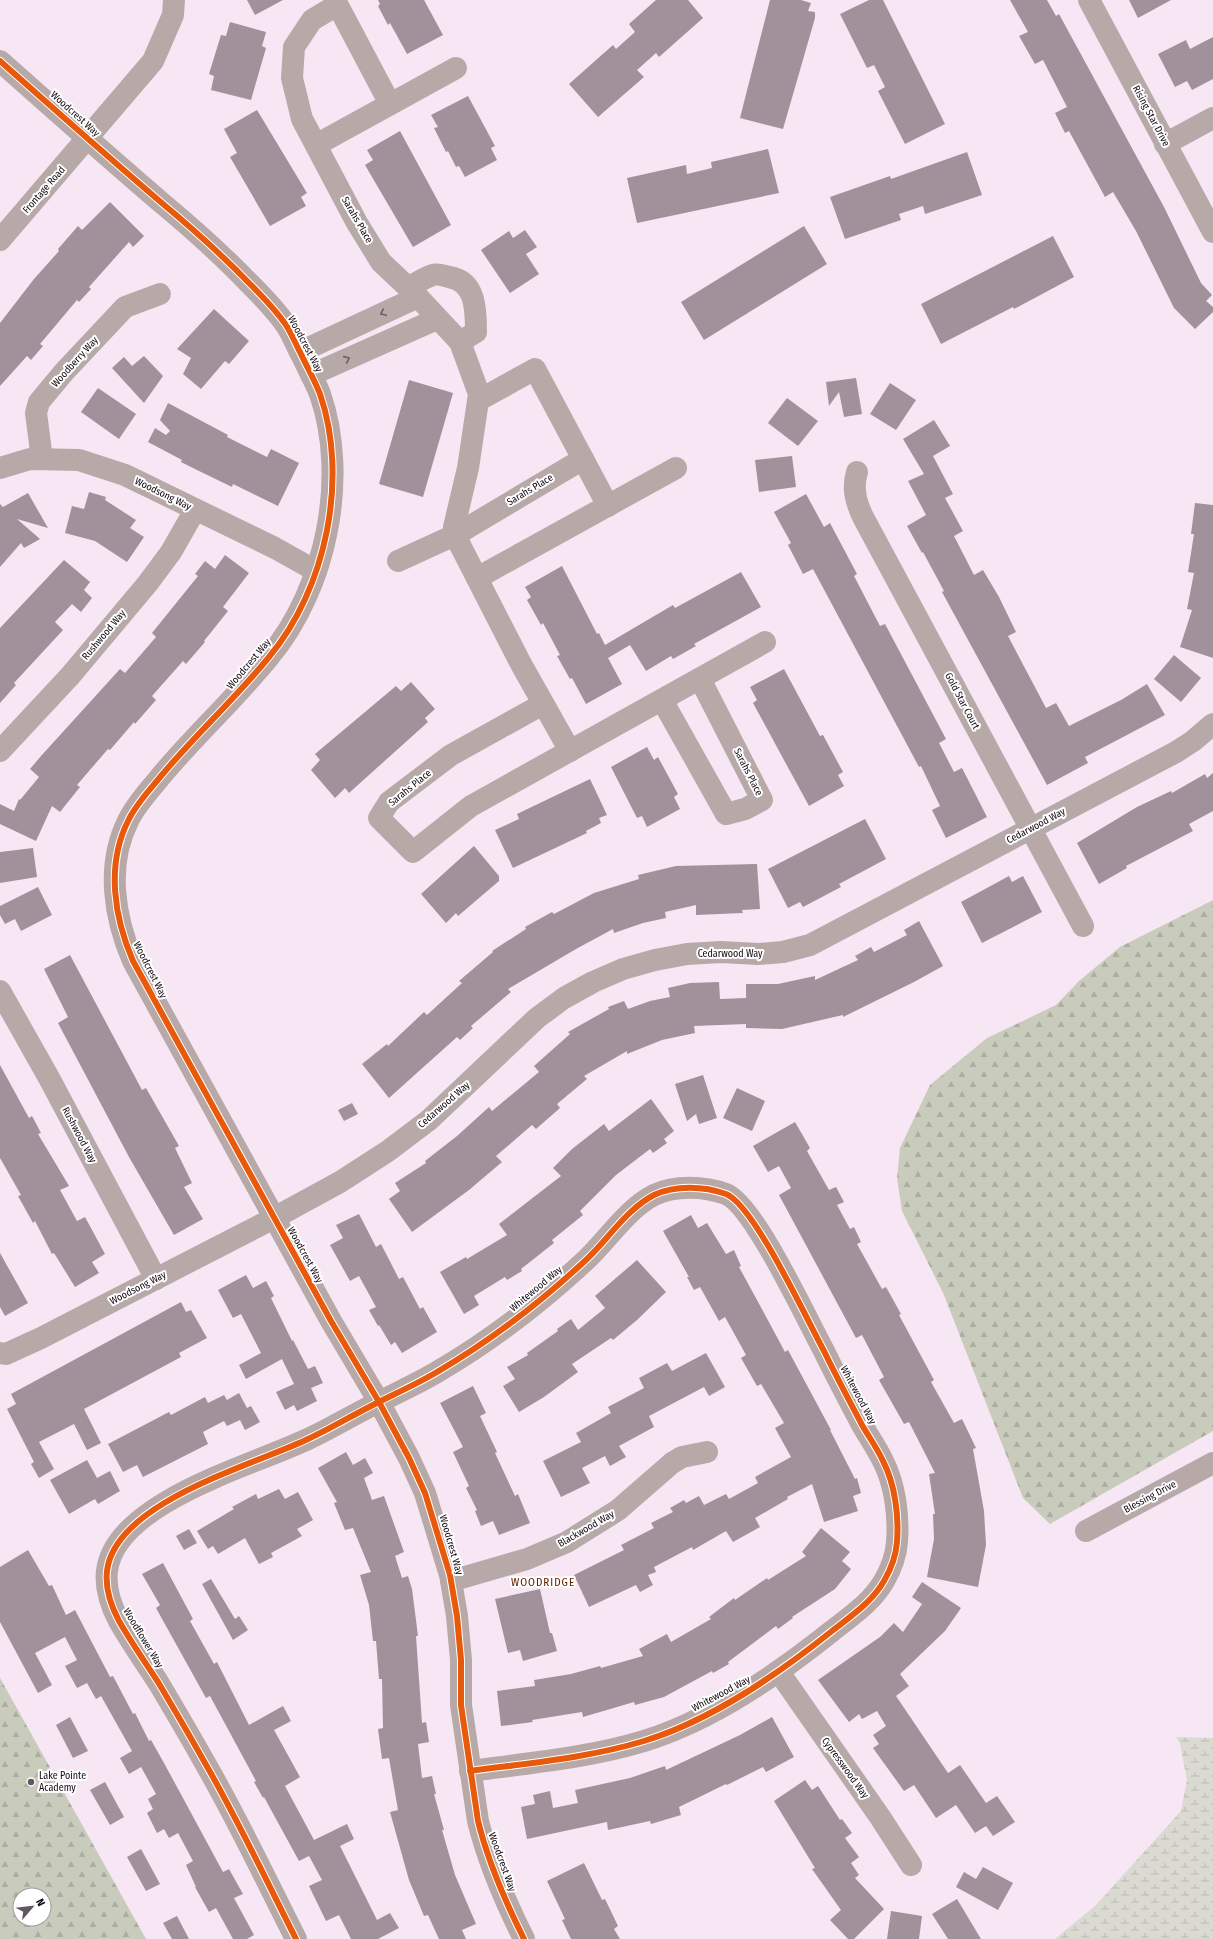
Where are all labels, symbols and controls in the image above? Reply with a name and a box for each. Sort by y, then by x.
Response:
street label: Rising Star Drive [1130,84,1172,149]
street label: Woodcrest Way [48,89,102,140]
street label: Frontage Road [20,164,68,216]
street label: Sarahs Place [339,195,375,245]
one-way arrow [380,308,387,316]
street label: Woodcrest Way [285,314,325,375]
street label: Woodberry Way [49,334,101,390]
one-way arrow [342,356,350,364]
street label: Sarahs Place [505,472,555,508]
street label: Woodsong Way [133,475,194,513]
street label: Rushwood Way [80,607,129,662]
street label: Woodcrest Way [224,636,274,692]
street label: Gold Star Court [942,671,982,732]
street label: Sarahs Place [731,746,765,798]
street label: Sarahs Place [386,767,434,809]
street label: Cedarwood Way [1005,805,1068,846]
street label: Woodcrest Way [131,940,170,1001]
street label: Cedarwood Way [698,948,763,960]
street label: Cedarwood Way [416,1079,473,1131]
street label: Rushwood Way [59,1105,99,1165]
street label: Woodcrest Way [285,1225,326,1285]
street label: Whitewood Way [507,1263,565,1314]
street label: Woodsong Way [108,1268,169,1307]
street label: Whitewood Way [838,1364,879,1427]
street label: Blessing Drive [1122,1478,1178,1516]
street label: Blackwood Way [556,1508,617,1550]
street label: Woodcrest Way [437,1514,465,1577]
district label: WOODRIDGE [511,1576,575,1589]
street label: Woodflower Way [120,1606,166,1671]
street label: Whitewood Way [690,1673,753,1714]
street label: Cypresswood Way [819,1735,871,1801]
place label: Lake Pointe Academy [39,1770,86,1794]
marker: Lake Pointe Academy [26,1777,36,1787]
street label: Woodcrest Way [486,1831,518,1894]
north arrow [12,1887,52,1927]
text: N [33,1897,48,1909]

